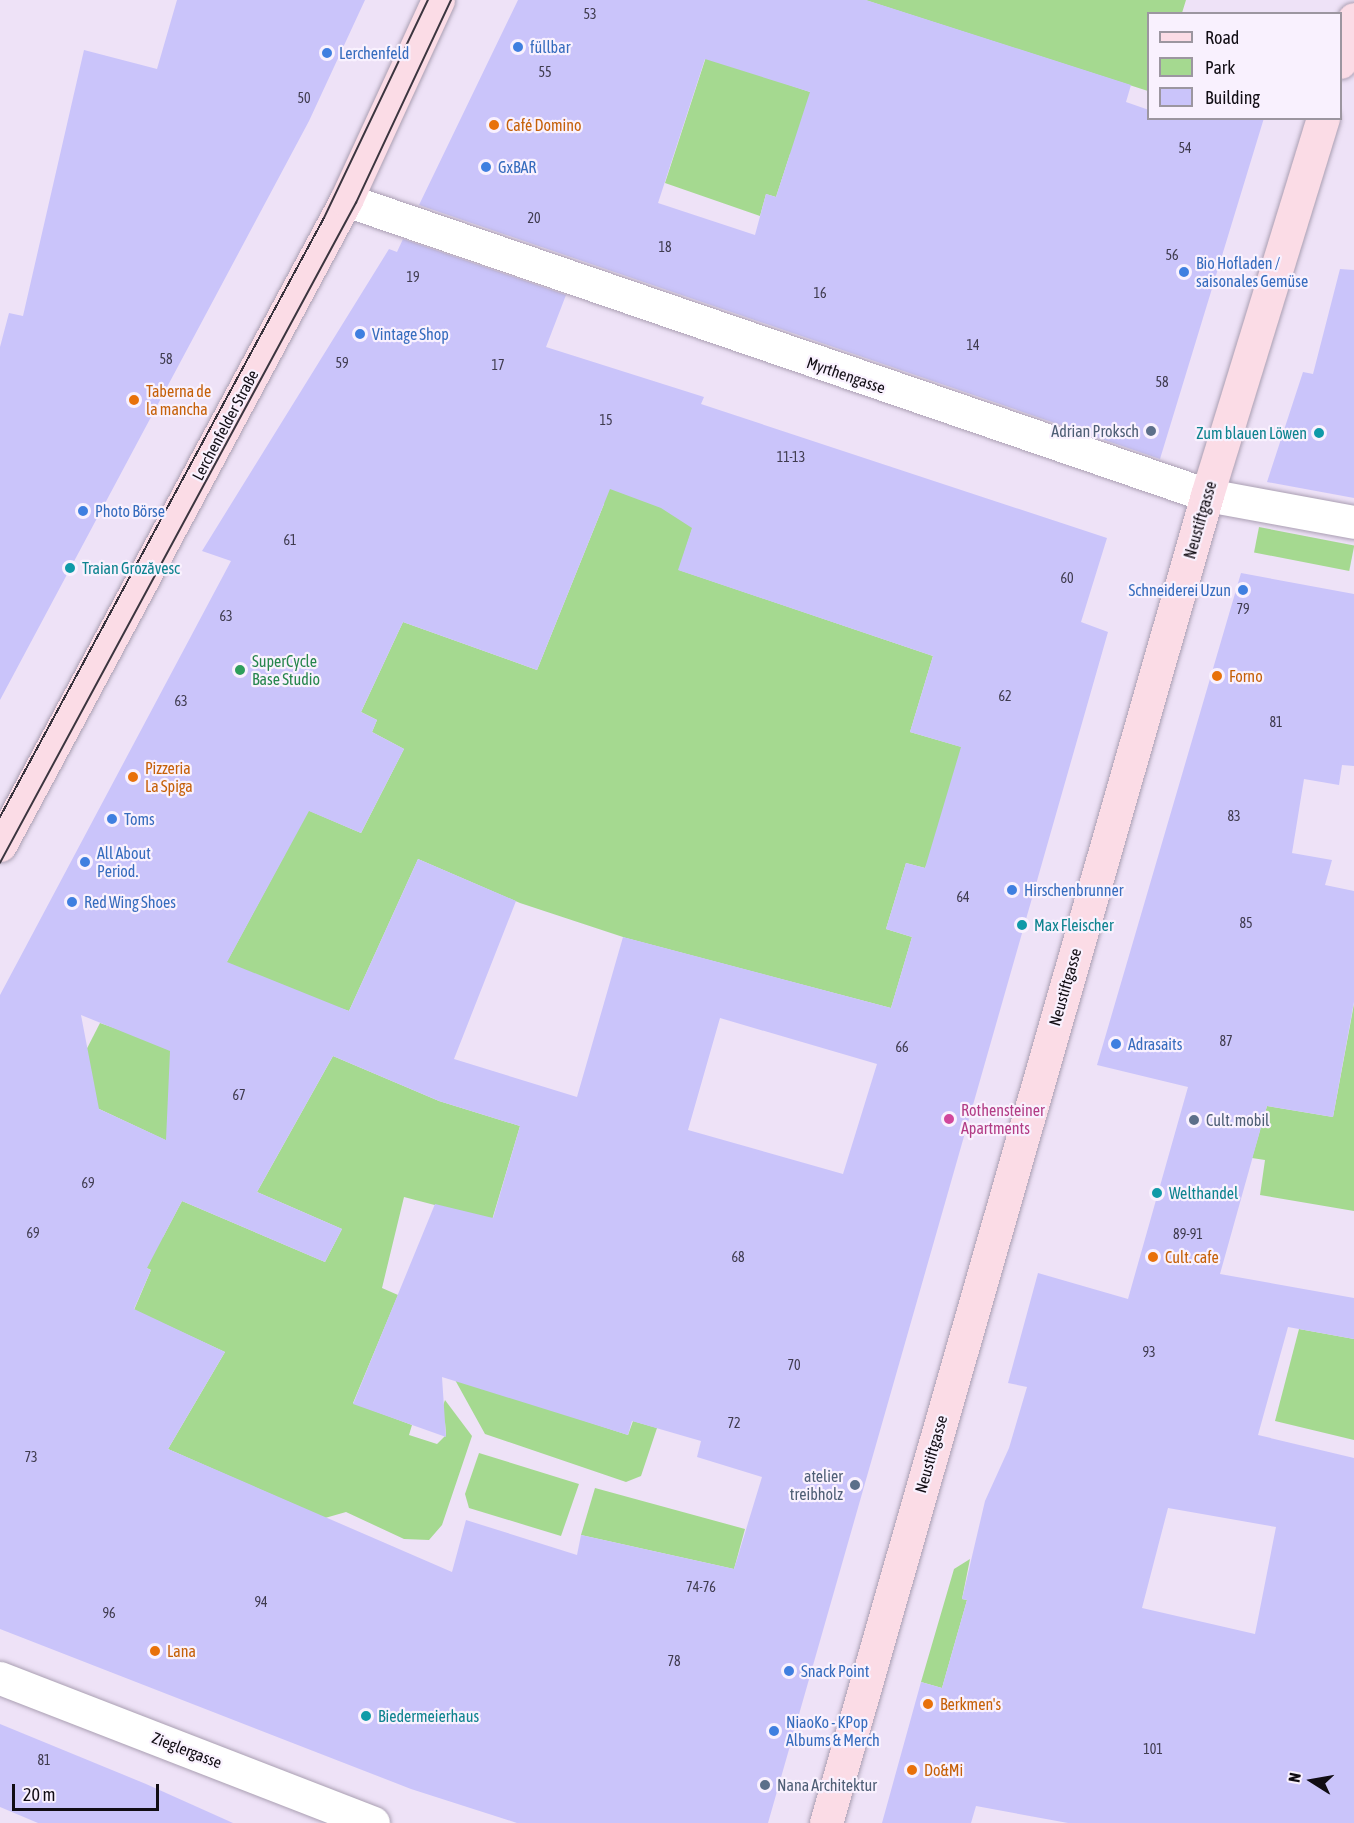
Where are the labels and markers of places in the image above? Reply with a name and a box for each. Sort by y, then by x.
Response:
place label: füllbar [530,37,570,57]
marker: füllbar [511,40,525,54]
place label: Lerchenfeld [339,43,409,63]
marker: Lerchenfeld [320,46,334,60]
place label: Café Domino [506,115,581,135]
marker: Café Domino [487,118,501,132]
place label: GxBAR [498,157,536,177]
marker: GxBAR [479,160,493,174]
place label: Bio Hofladen / saisonales Gemüse [1196,253,1308,291]
marker: Bio Hofladen / saisonales Gemüse [1177,265,1191,279]
place label: Vintage Shop [372,324,449,344]
marker: Vintage Shop [353,327,367,341]
place label: Taberna de la mancha [146,381,211,419]
marker: Taberna de la mancha [127,393,141,407]
place label: Adrian Proksch [1051,421,1139,441]
place label: Zum blauen Löwen [1196,423,1307,443]
marker: Adrian Proksch [1144,424,1158,438]
marker: Zum blauen Löwen [1312,426,1326,440]
place label: Photo Börse [95,501,165,521]
marker: Photo Börse [76,504,90,518]
place label: Traian Grozăvesc [82,558,180,578]
marker: Traian Grozăvesc [63,561,77,575]
place label: Schneiderei Uzun [1129,580,1231,600]
marker: Schneiderei Uzun [1236,583,1250,597]
place label: SuperCycle Base Studio [252,651,320,689]
marker: SuperCycle Base Studio [233,663,247,677]
place label: Forno [1229,666,1263,686]
marker: Forno [1210,669,1224,683]
place label: Pizzeria La Spiga [145,758,193,796]
marker: Pizzeria La Spiga [126,770,140,784]
place label: Toms [124,809,155,829]
marker: Toms [105,812,119,826]
place label: All About Period. [97,843,151,881]
marker: All About Period. [78,855,92,869]
place label: Hirschenbrunner [1024,880,1124,900]
marker: Hirschenbrunner [1005,883,1019,897]
place label: Red Wing Shoes [84,892,176,912]
marker: Red Wing Shoes [65,895,79,909]
place label: Max Fleischer [1034,915,1114,935]
marker: Max Fleischer [1015,918,1029,932]
place label: Adrasaits [1128,1034,1182,1054]
marker: Adrasaits [1109,1037,1123,1051]
place label: Rothensteiner Apartments [961,1100,1045,1138]
place label: Cult. mobil [1206,1110,1269,1130]
marker: Rothensteiner Apartments [942,1112,956,1126]
marker: Cult. mobil [1187,1113,1201,1127]
place label: Welthandel [1169,1183,1238,1203]
marker: Welthandel [1150,1186,1164,1200]
place label: Cult. cafe [1165,1247,1219,1267]
marker: Cult. cafe [1146,1250,1160,1264]
place label: atelier treibholz [790,1466,843,1504]
marker: atelier treibholz [848,1478,862,1492]
place label: Lana [167,1641,196,1661]
marker: Lana [148,1644,162,1658]
place label: Snack Point [801,1661,869,1681]
marker: Snack Point [782,1664,796,1678]
place label: Berkmen's [940,1694,1001,1714]
marker: Berkmen's [921,1697,935,1711]
place label: Biedermeierhaus [378,1706,479,1726]
marker: Biedermeierhaus [359,1709,373,1723]
place label: NiaoKo - KPop Albums & Merch [786,1712,880,1750]
marker: NiaoKo - KPop Albums & Merch [767,1724,781,1738]
place label: Do&Mi [924,1760,963,1780]
marker: Do&Mi [905,1763,919,1777]
place label: Nana Architektur [777,1775,877,1795]
marker: Nana Architektur [758,1778,772,1792]

